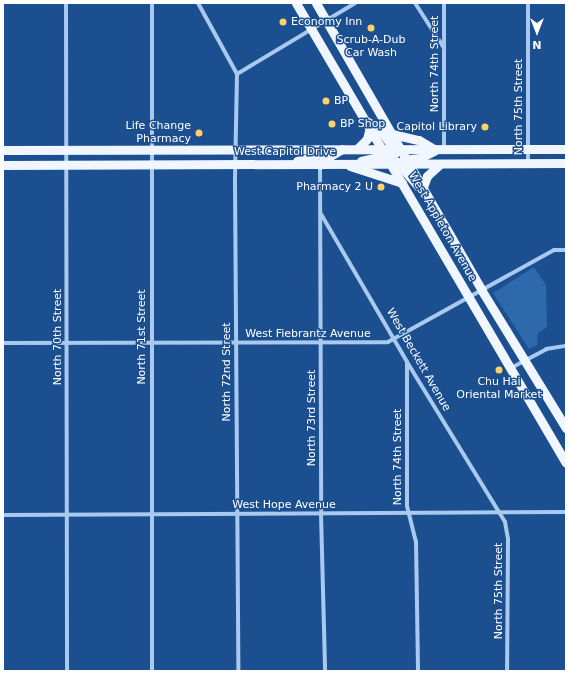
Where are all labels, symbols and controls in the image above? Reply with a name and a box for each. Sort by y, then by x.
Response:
north arrow [517,12,557,52]
place label: Economy Inn [291,15,362,29]
street label: North 74th Street [428,16,442,112]
marker: Economy Inn [278,17,288,27]
marker: Scrub-A-Dub Car Wash [366,23,376,33]
place label: Scrub-A-Dub Car Wash [337,34,405,60]
text: N [532,38,542,51]
street label: North 75th Street [512,59,526,155]
place label: BP [334,94,348,108]
marker: BP [321,96,331,106]
place label: BP Shop [340,117,385,131]
marker: BP Shop [327,119,337,129]
place label: Life Change Pharmacy [126,120,191,146]
place label: Capitol Library [396,120,477,134]
marker: Capitol Library [480,122,490,132]
marker: Life Change Pharmacy [194,128,204,138]
street label: West Capitol Drive [234,145,336,159]
street label: West Appleton Avenue [405,170,479,284]
place label: Pharmacy 2 U [296,180,373,194]
marker: Pharmacy 2 U [376,182,386,192]
street label: North 70th Street [51,289,65,385]
street label: North 71st Street [135,289,149,385]
street label: West Beckett Avenue [383,306,453,414]
street label: North 72nd Street [220,322,234,422]
street label: West Fiebrantz Avenue [245,327,371,341]
marker: Chu Hai Oriental Market [494,365,504,375]
street label: North 73rd Street [305,370,319,466]
place label: Chu Hai Oriental Market [456,376,542,402]
street label: North 74th Street [391,409,405,505]
street label: West Hope Avenue [232,498,336,512]
street label: North 75th Street [492,543,506,639]

